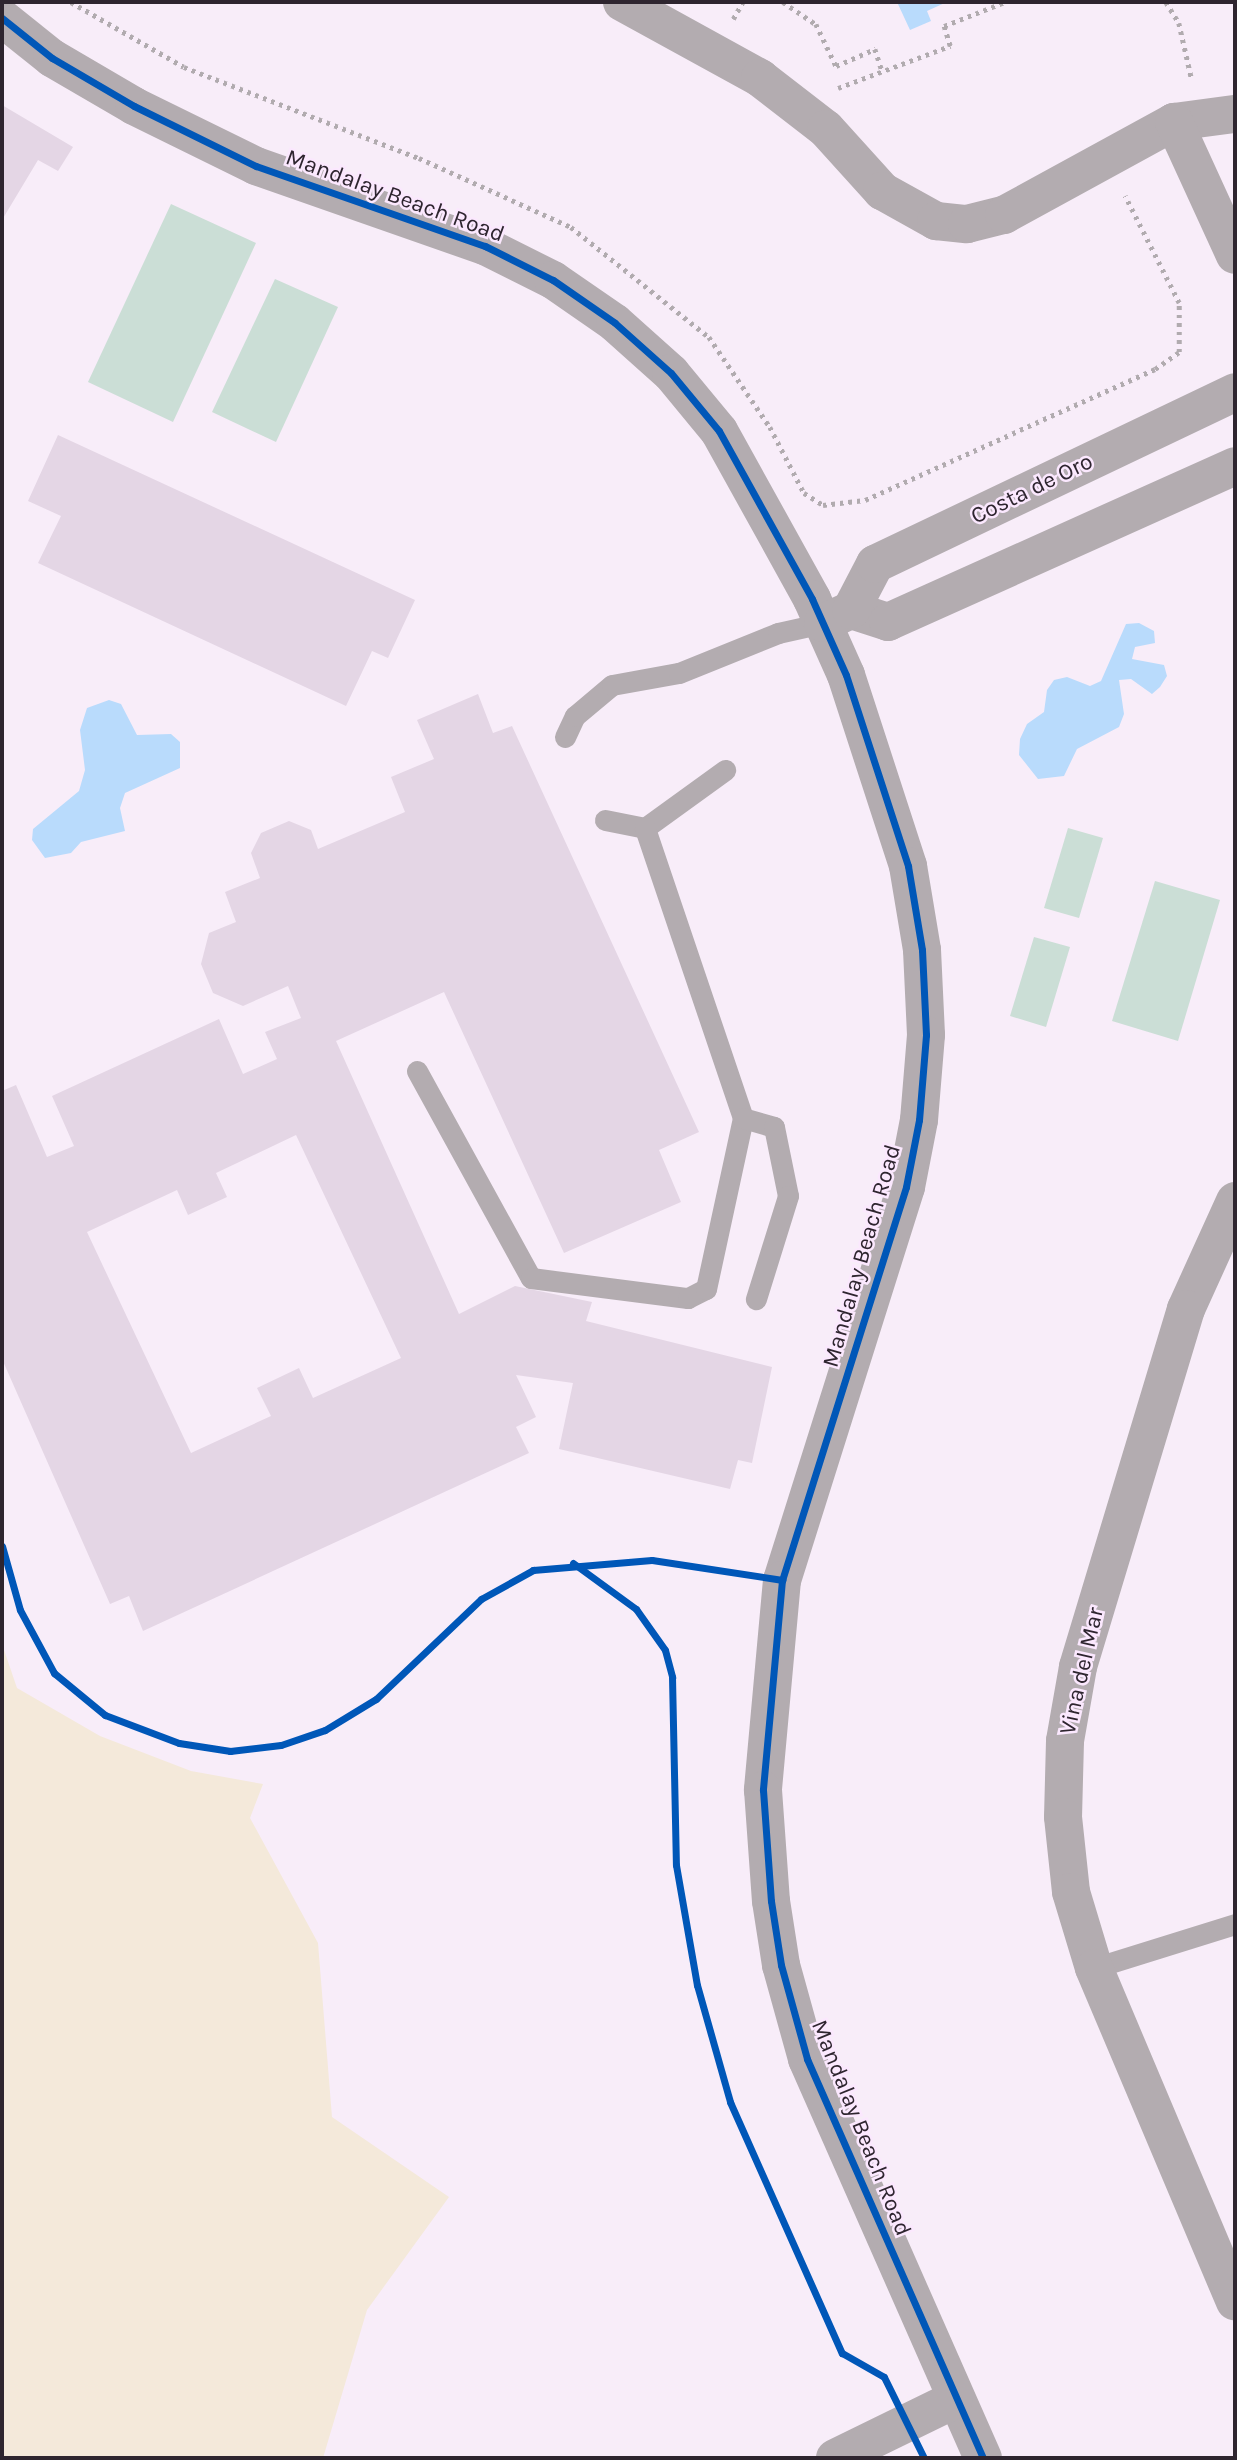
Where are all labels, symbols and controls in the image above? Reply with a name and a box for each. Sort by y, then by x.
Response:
street label: Mandalay Beach Road [282,144,508,248]
street label: Costa de Oro [967,448,1097,530]
street label: Mandalay Beach Road [817,1141,907,1371]
street label: Vina del Mar [1054,1605,1110,1737]
street label: Mandalay Beach Road [805,2016,917,2240]

